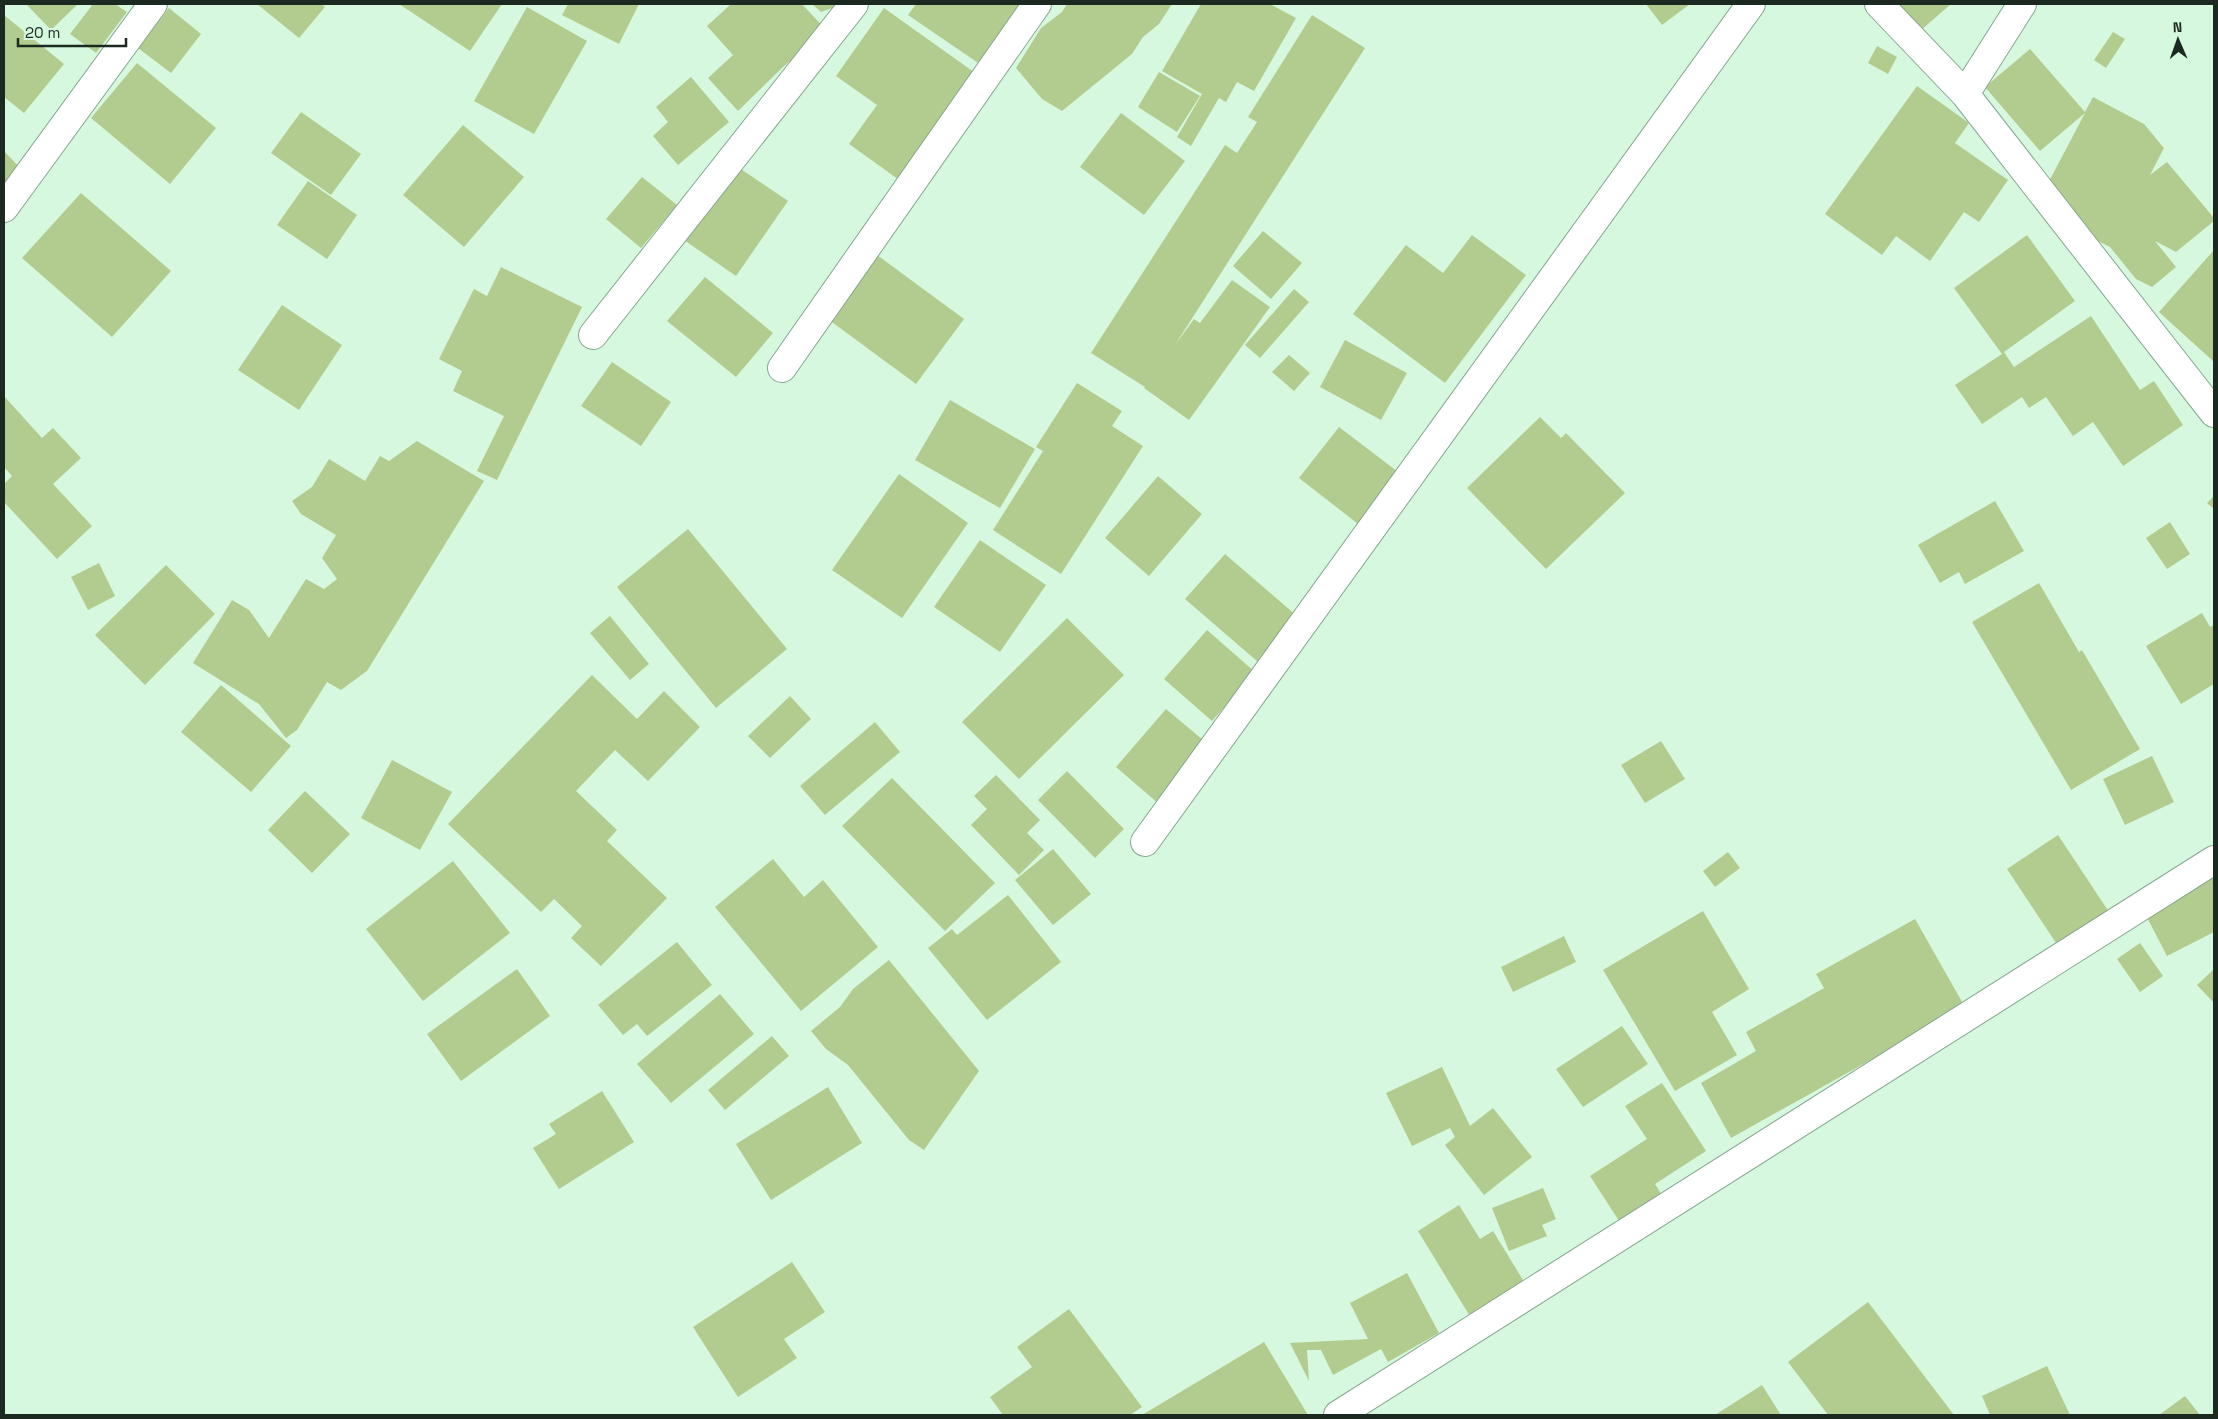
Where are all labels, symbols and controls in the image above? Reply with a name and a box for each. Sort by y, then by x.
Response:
scale bar [18,15,125,47]
north arrow [2153,15,2203,65]
text: N [2173,18,2183,36]
text: 20 m [25,23,60,42]

